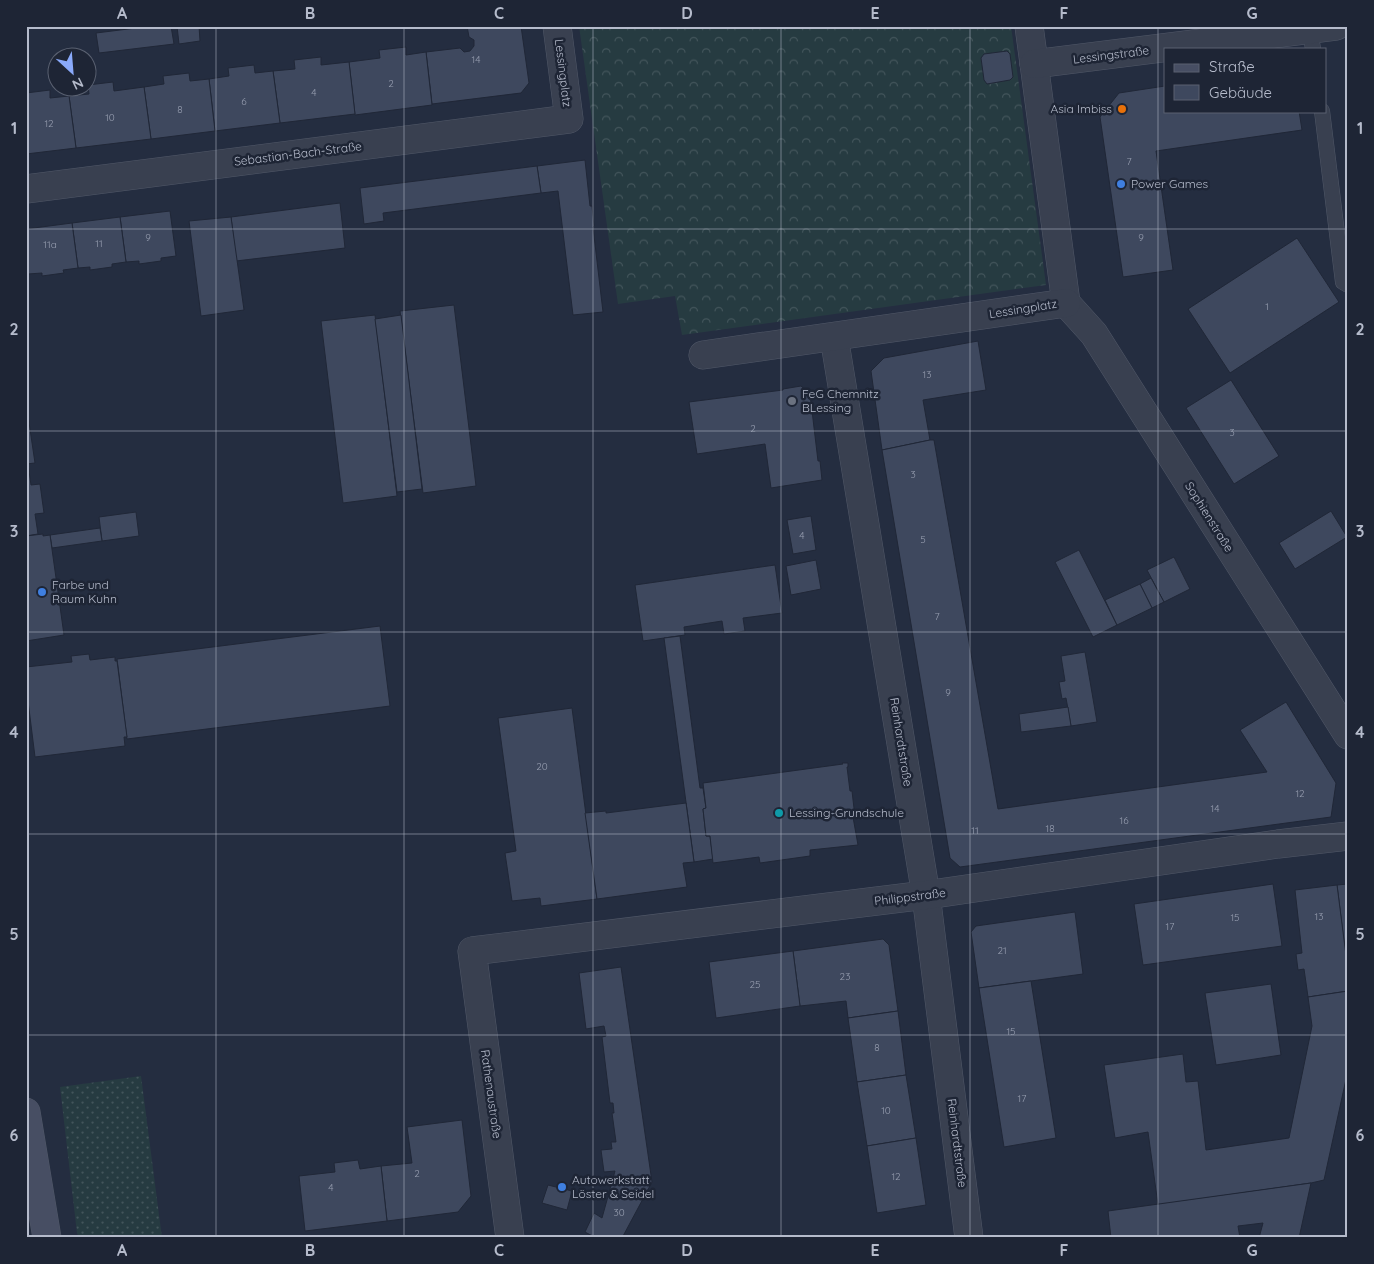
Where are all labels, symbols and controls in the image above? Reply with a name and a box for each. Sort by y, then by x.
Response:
text: A [117,3,128,23]
text: B [305,3,315,23]
text: C [494,3,504,23]
text: D [681,3,693,23]
text: E [870,3,880,23]
text: F [1060,3,1069,23]
text: G [1246,3,1258,23]
street label: Lessingplatz [552,38,575,108]
street label: Lessingstraße [1072,42,1150,67]
north arrow [48,48,98,98]
legend [1164,48,1326,112]
house number: 14 [472,53,480,66]
text: Straße [1209,57,1255,76]
text: N [69,73,86,94]
house number: 2 [388,77,394,90]
text: Gebäude [1209,83,1272,102]
house number: 4 [311,86,317,99]
house number: 6 [241,95,247,108]
place label: Asia Imbiss [1050,101,1112,116]
house number: 8 [177,103,183,116]
marker: Asia Imbiss [1116,103,1128,115]
house number: 10 [105,111,115,124]
house number: 12 [44,117,54,130]
text: 1 [11,118,17,138]
text: 1 [1357,118,1363,138]
street label: Sebastian-Bach-Straße [233,138,363,169]
house number: 7 [1126,155,1132,168]
place label: Power Games [1131,176,1208,191]
marker: Power Games [1115,178,1127,190]
house number: 9 [145,231,151,244]
house number: 9 [1138,231,1144,244]
house number: 11 [95,237,103,250]
house number: 11a [43,238,57,251]
street label: Lessingplatz [988,296,1058,321]
house number: 1 [1265,300,1269,313]
text: 2 [9,319,19,339]
text: 2 [1355,319,1365,339]
house number: 13 [923,368,931,381]
place label: FeG Chemnitz BLessing [802,386,879,415]
marker: FeG Chemnitz BLessing [786,395,798,407]
house number: 2 [750,422,756,435]
house number: 3 [1229,426,1235,439]
house number: 3 [910,468,916,481]
street label: Sophienstraße [1182,479,1237,555]
text: 3 [10,521,18,541]
text: 3 [1356,521,1364,541]
house number: 4 [799,529,805,542]
house number: 5 [920,533,926,546]
place label: Farbe und Raum Kuhn [52,577,117,606]
marker: Farbe und Raum Kuhn [36,586,48,598]
house number: 7 [934,610,940,623]
house number: 9 [945,686,951,699]
street label: Reinhardtstraße [887,696,916,788]
text: 4 [9,722,19,742]
text: 4 [1355,722,1365,742]
house number: 20 [536,760,548,773]
house number: 12 [1295,787,1305,800]
house number: 14 [1211,802,1219,815]
place label: Lessing-Grundschule [789,805,904,820]
marker: Lessing-Grundschule [773,807,785,819]
house number: 16 [1119,814,1129,827]
house number: 18 [1045,822,1055,835]
house number: 11 [971,824,979,837]
street label: Philippstraße [873,885,947,908]
house number: 13 [1315,910,1323,923]
house number: 15 [1230,911,1240,924]
house number: 17 [1166,920,1174,933]
text: 5 [9,924,19,944]
text: 5 [1355,924,1365,944]
house number: 21 [997,944,1007,957]
house number: 23 [840,970,850,983]
house number: 25 [750,978,761,991]
house number: 15 [1006,1025,1016,1038]
house number: 8 [874,1041,880,1054]
street label: Rathenaustraße [478,1049,505,1139]
house number: 17 [1018,1092,1026,1105]
street label: Reinhardtstraße [945,1097,970,1189]
house number: 10 [881,1104,891,1117]
text: 6 [10,1125,19,1145]
text: 6 [1356,1125,1365,1145]
house number: 2 [414,1167,420,1180]
house number: 12 [891,1170,901,1183]
place label: Autowerkstatt Löster & Seidel [572,1172,654,1201]
house number: 4 [328,1181,334,1194]
marker: Autowerkstatt Löster & Seidel [556,1181,568,1193]
house number: 30 [613,1206,625,1219]
text: A [117,1240,128,1260]
text: B [305,1240,315,1260]
text: C [494,1240,504,1260]
text: D [681,1240,693,1260]
text: E [870,1240,880,1260]
text: F [1060,1240,1069,1260]
text: G [1246,1240,1258,1260]

